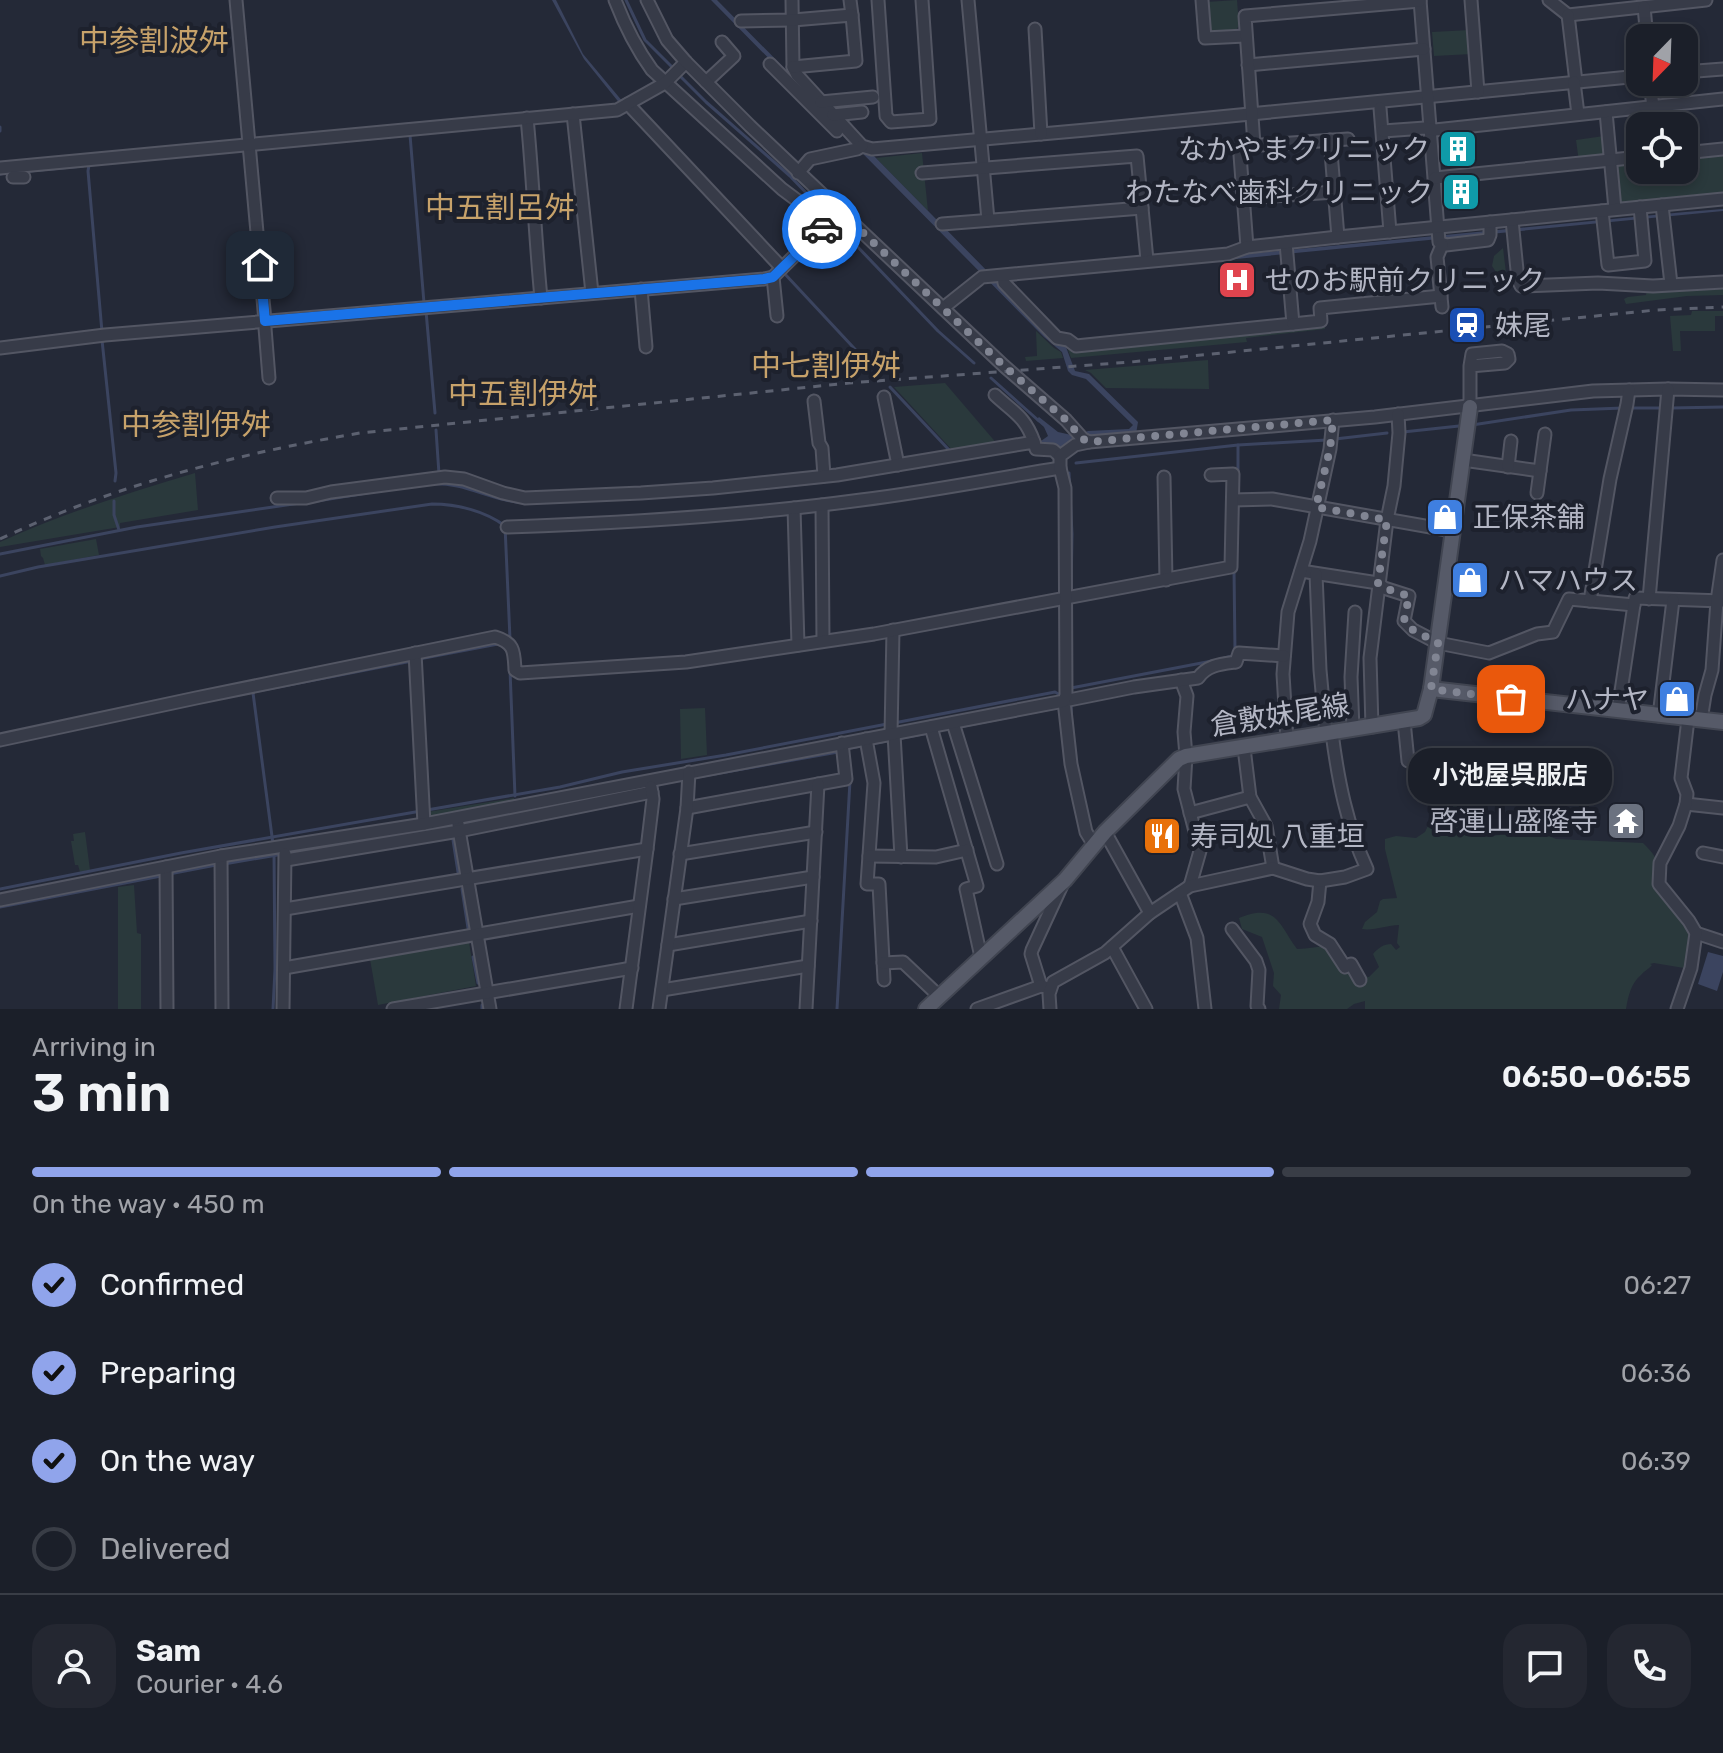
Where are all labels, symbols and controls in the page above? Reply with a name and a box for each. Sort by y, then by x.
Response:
district label: 中参割波舛 [79,23,229,59]
north arrow [1626,24,1698,96]
map controls [1626,24,1698,184]
button: locate [1626,112,1698,184]
building icon: なかやまクリニック [1437,128,1479,170]
place label: なかやまクリニック [1178,133,1430,166]
building icon: わたなべ歯科クリニック [1440,171,1482,213]
place label: わたなべ歯科クリニック [1125,176,1433,209]
courier [782,189,862,269]
district label: 中五割呂舛 [425,190,575,226]
icon: car [800,207,844,251]
pin [226,231,294,299]
icon: home [238,243,282,287]
hospital icon: せのお駅前クリニック [1216,259,1258,301]
place label: せのお駅前クリニック [1265,264,1545,297]
station icon: 妹尾 [1446,304,1488,346]
place label: 妹尾 [1495,309,1551,342]
district label: 中七割伊舛 [751,348,901,384]
district label: 中五割伊舛 [448,376,598,412]
district label: 中参割伊舛 [121,407,271,443]
shop icon: 正保茶舗 [1424,496,1466,538]
place label: 正保茶舗 [1473,501,1585,534]
shop icon: ハマハウス [1449,559,1491,601]
place label: ハマハウス [1498,564,1638,597]
pin [1477,665,1545,733]
icon: bag [1489,677,1533,721]
shop icon: ハナヤ [1656,678,1698,720]
place label: ハナヤ [1565,683,1649,716]
street label: 倉敷妹尾線 [1208,688,1352,742]
callout: 小池屋呉服店 [1409,747,1613,803]
text: 小池屋呉服店 [1432,760,1588,791]
temple icon: 啓運山盛隆寺 [1605,800,1647,842]
place label: 啓運山盛隆寺 [1430,805,1598,838]
restaurant icon: 寿司処 八重垣 [1141,815,1183,857]
place label: 寿司処 八重垣 [1190,820,1365,853]
text: Arriving in [32,1032,156,1063]
text: 06:50–06:55 [1502,1059,1691,1095]
text: 3 min [32,1062,171,1124]
text: On the way · 450 m [32,1189,265,1220]
icon: check [32,1263,76,1307]
text: Confirmed [100,1267,244,1303]
text: 06:27 [1624,1270,1691,1301]
icon: check [32,1351,76,1395]
text: Preparing [100,1355,236,1391]
text: 06:36 [1621,1358,1691,1389]
icon: check [32,1439,76,1483]
text: On the way [100,1443,255,1479]
text: 06:39 [1621,1446,1691,1477]
text: Delivered [100,1531,231,1567]
button: person [32,1624,116,1708]
button: chat [1503,1624,1587,1708]
button: phone [1607,1624,1691,1708]
text: Sam [136,1633,201,1669]
text: Courier · 4.6 [136,1669,283,1700]

